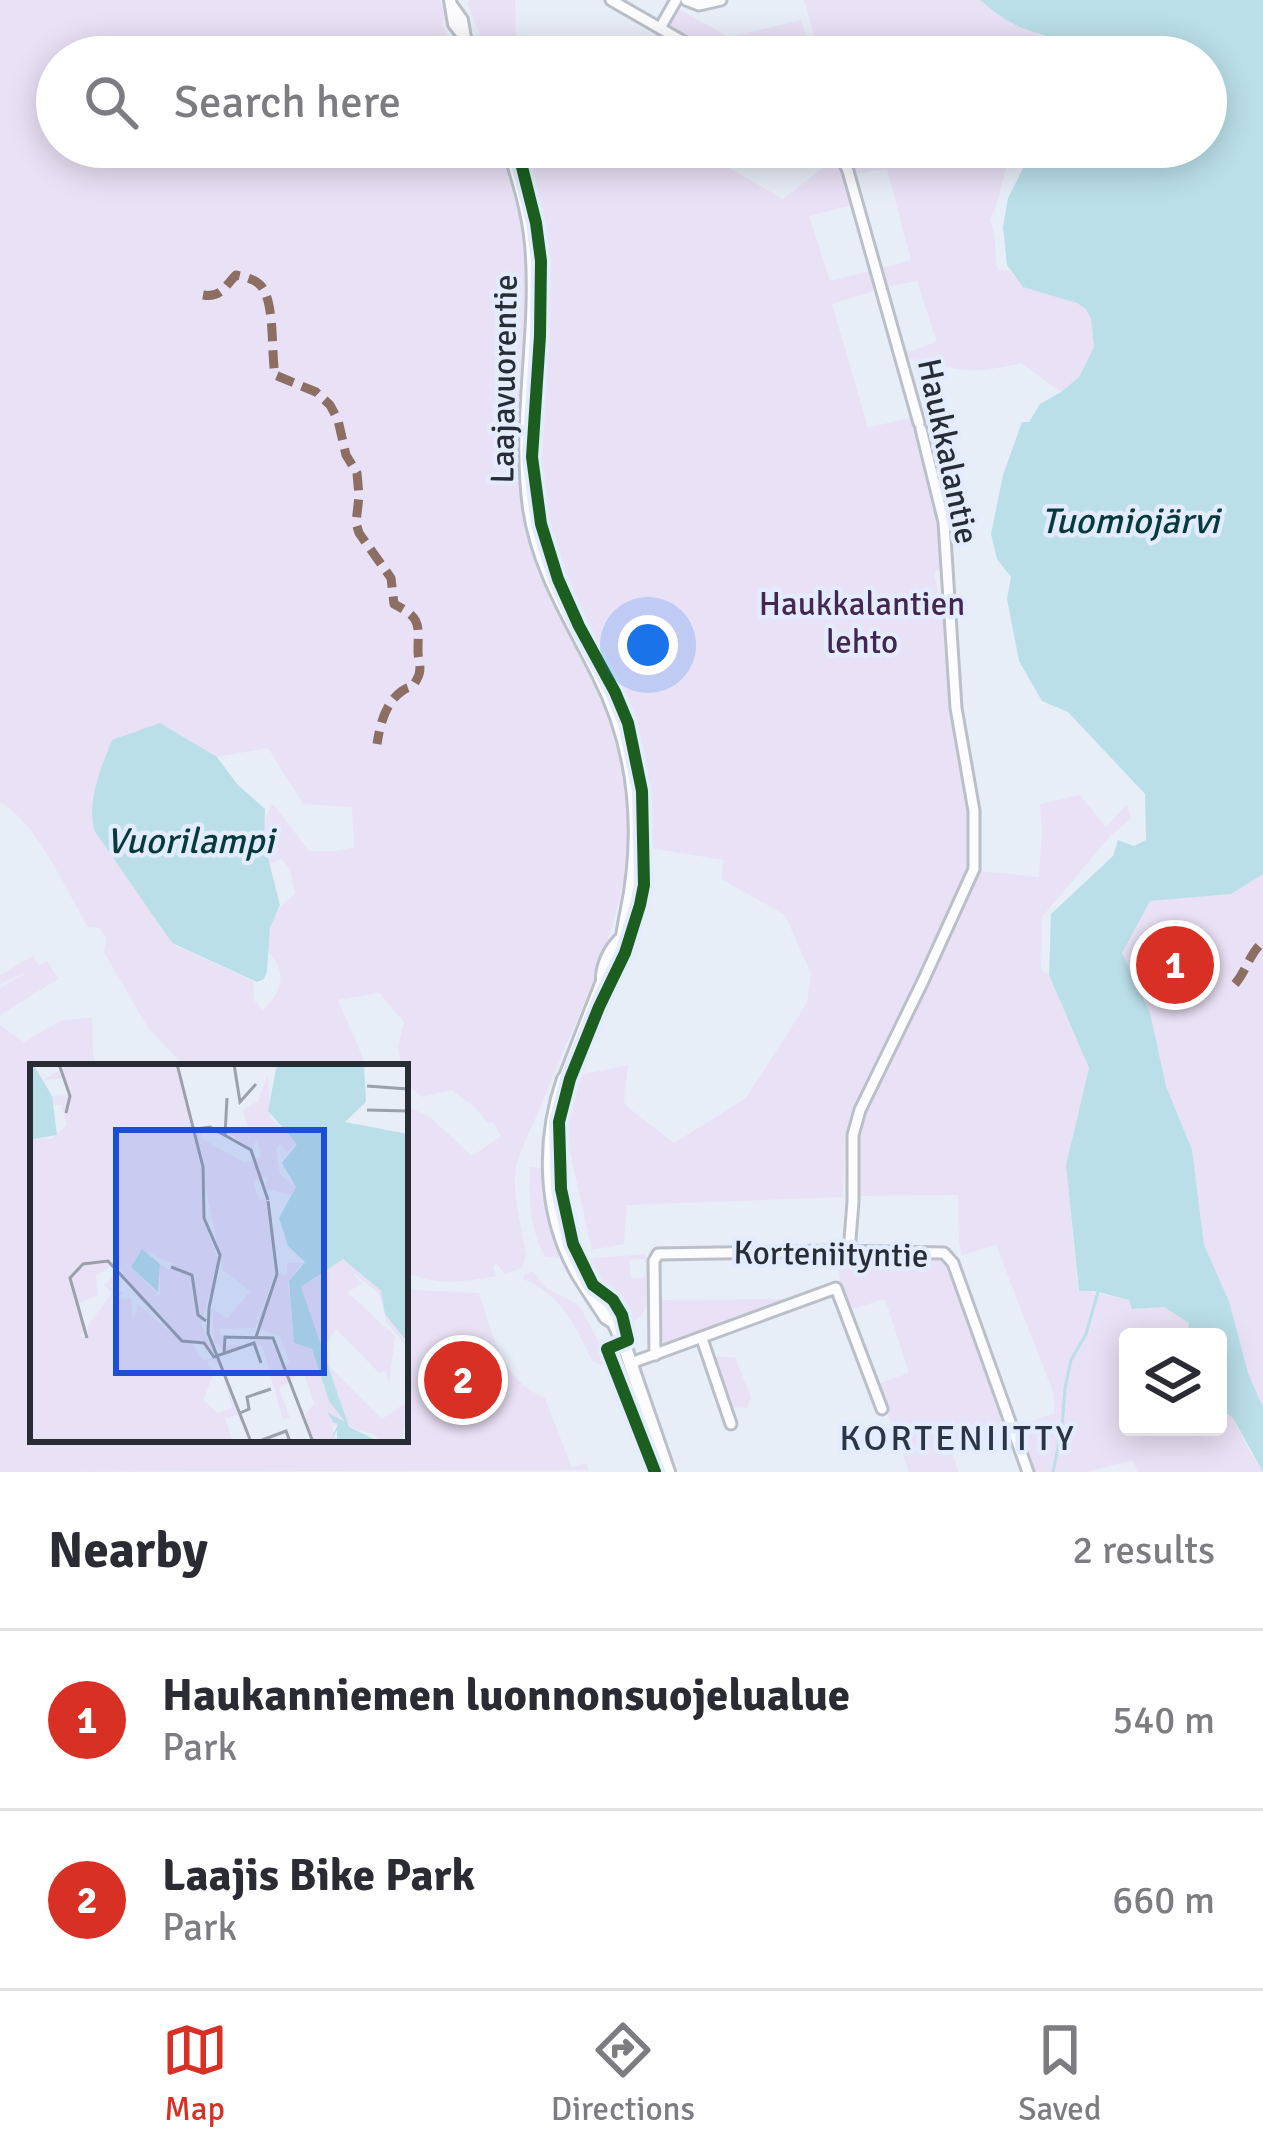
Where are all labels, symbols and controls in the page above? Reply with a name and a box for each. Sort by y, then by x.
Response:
search box [36,36,1227,168]
icon: search [78,69,144,135]
text: Search here [174,75,401,130]
street label: Laajavuorentie [482,274,527,484]
street label: Haukkalantie [908,355,987,548]
water label: Tuomiojärvi [1041,499,1223,544]
park label: Haukkalantien lehto [759,584,965,663]
your location [618,615,678,675]
water label: Vuorilampi [106,819,277,864]
pin: 1 [1136,920,1214,1010]
inset map [30,1064,408,1442]
street label: Korteniityntie [733,1232,929,1277]
map controls [1119,1328,1227,1436]
button: layers [1119,1328,1227,1436]
pin: 2 [424,1335,502,1425]
district label: KORTENIITTY [839,1416,1077,1461]
text: Nearby [48,1519,208,1582]
text: 2 results [1072,1526,1215,1574]
text: Haukanniemen luonnonsuojelualue [162,1668,850,1723]
text: 1 [76,1696,98,1744]
text: 540 m [1112,1696,1215,1744]
text: Park [162,1723,237,1771]
text: Laajis Bike Park [162,1848,475,1903]
text: 2 [76,1876,98,1924]
text: 660 m [1112,1876,1215,1924]
text: Park [162,1903,237,1951]
tab: Map [162,2017,228,2130]
tab: Directions [551,2017,695,2130]
tab: Saved [1018,2017,1101,2130]

